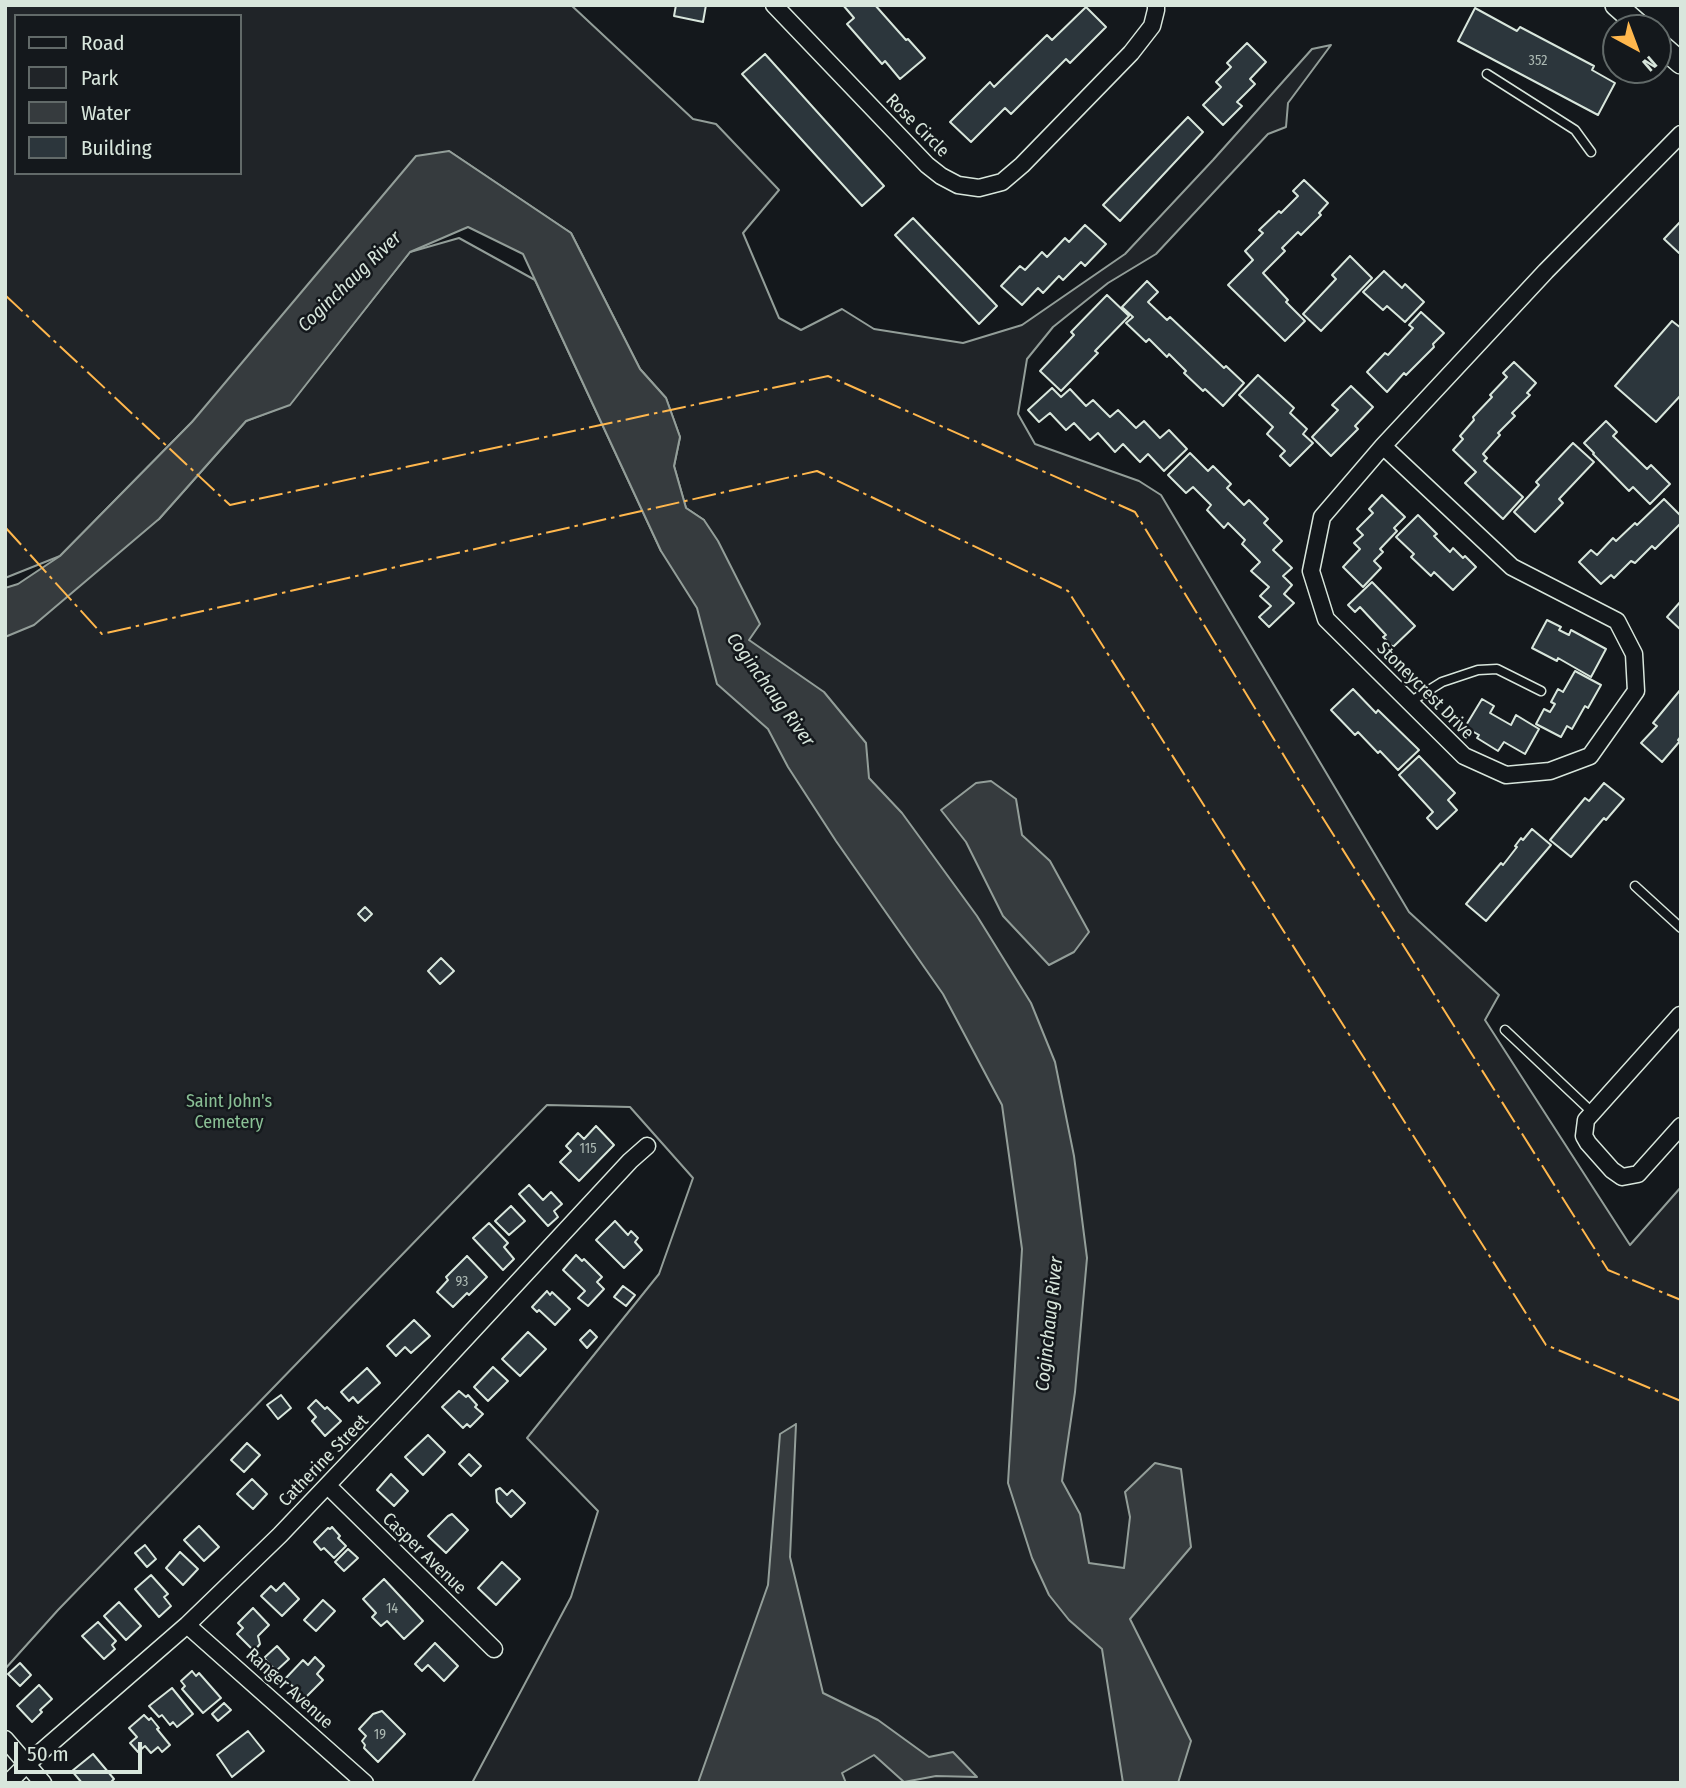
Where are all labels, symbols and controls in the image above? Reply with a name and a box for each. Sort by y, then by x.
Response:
legend [14,14,242,175]
north arrow [1602,14,1672,84]
text: Road [81,30,125,56]
text: N [1638,51,1662,76]
house number: 352 [1529,53,1547,69]
text: Park [81,65,118,91]
street label: Rose Circle [881,90,953,162]
text: Water [81,100,131,126]
text: Building [81,135,152,161]
water label: Coginchaug River [294,227,406,337]
water label: Coginchaug River [721,629,819,751]
street label: Stoneycrest Drive [1372,638,1478,744]
park label: Saint John's Cemetery [186,1091,272,1134]
house number: 115 [579,1141,597,1157]
water label: Coginchaug River [1032,1256,1068,1392]
house number: 93 [456,1274,468,1290]
street label: Catherine Street [275,1410,373,1512]
street label: Casper Avenue [378,1509,470,1599]
house number: 14 [386,1601,398,1617]
street label: Ranger Avenue [241,1644,337,1734]
house number: 19 [374,1727,386,1743]
scale bar [18,1728,145,1772]
text: 50 m [27,1741,69,1767]

